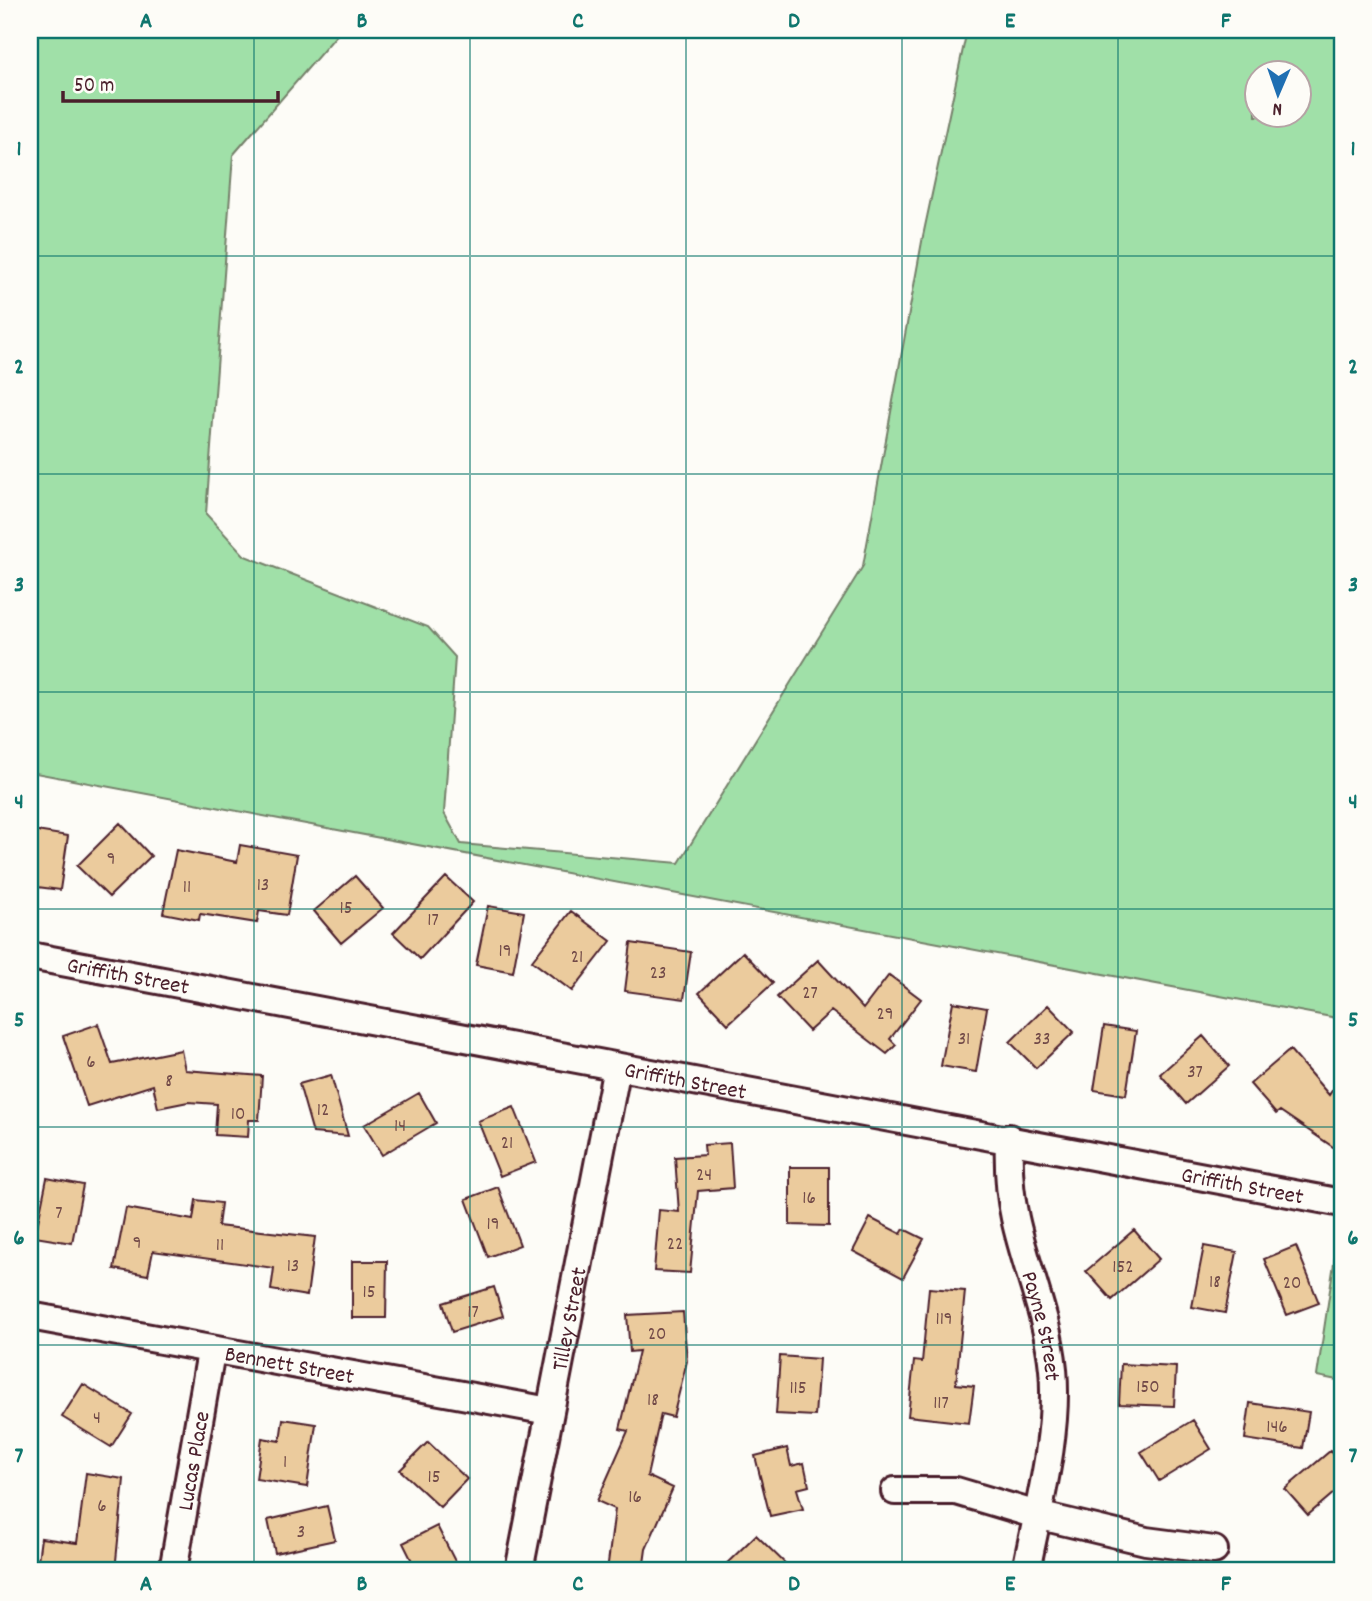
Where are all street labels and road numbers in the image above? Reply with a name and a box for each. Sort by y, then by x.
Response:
street label: Griffith Street [64,950,192,1006]
street label: Griffith Street [621,1055,749,1111]
street label: Griffith Street [1178,1160,1306,1215]
street label: Tilley Street [545,1265,598,1374]
street label: Payne Street [1010,1267,1067,1382]
street label: Bennett Street [222,1339,356,1395]
street label: Lucas Place [171,1409,220,1514]

